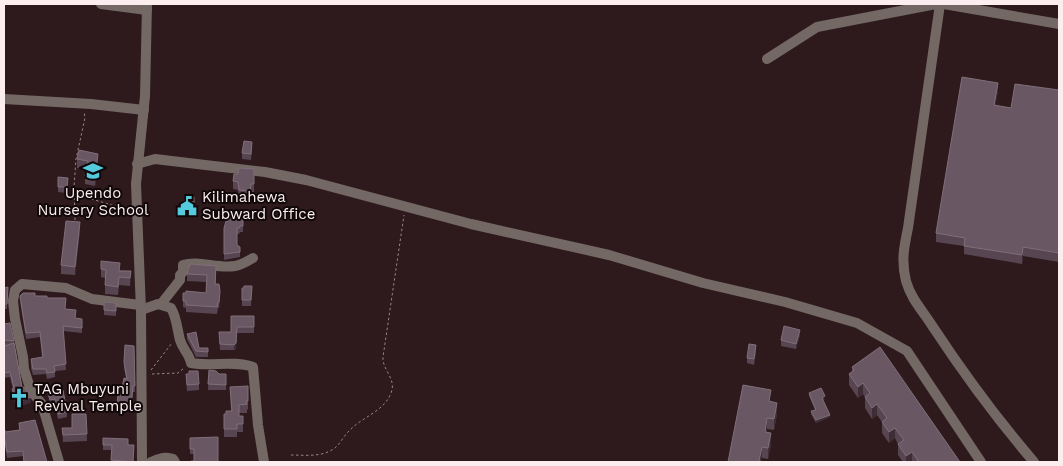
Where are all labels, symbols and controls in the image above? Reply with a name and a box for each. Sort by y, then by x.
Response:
school or university icon: Upendo Nursery School [82,160,104,182]
place label: Upendo Nursery School [37,184,149,219]
place label: Kilimahewa Subward Office [202,188,315,223]
public building icon: Kilimahewa Subward Office [176,195,198,217]
place label: TAG Mbuyuni Revival Temple [34,380,142,415]
church icon: TAG Mbuyuni Revival Temple [8,387,30,409]

